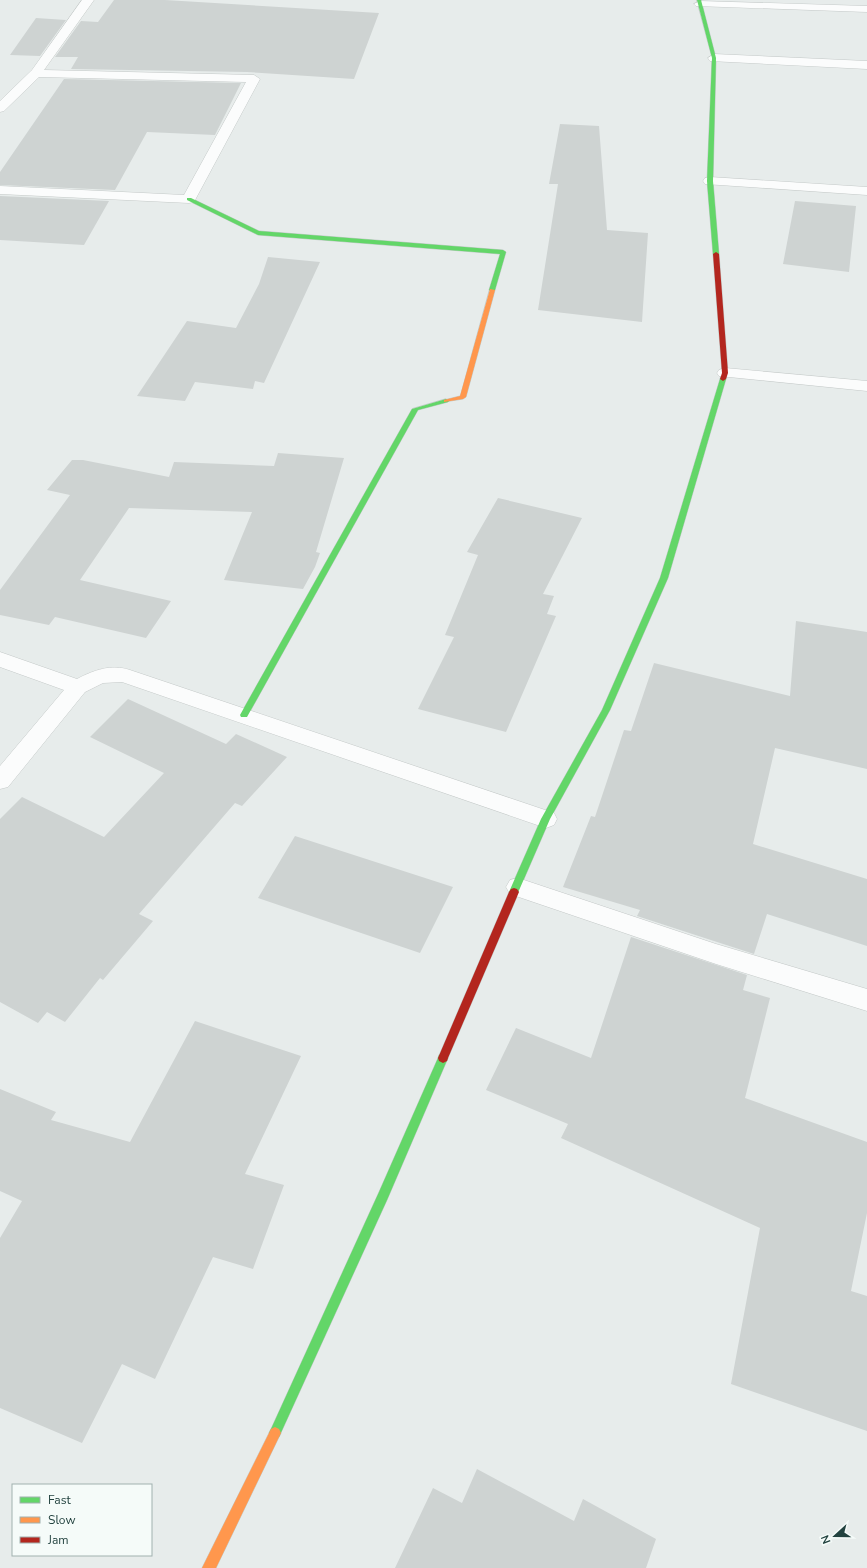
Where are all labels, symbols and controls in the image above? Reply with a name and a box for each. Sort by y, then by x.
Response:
legend [12,1484,152,1556]
text: Fast [48,1492,71,1508]
text: Slow [48,1512,76,1528]
north arrow [815,1516,855,1556]
text: Jam [47,1532,69,1548]
text: N [818,1533,835,1546]

